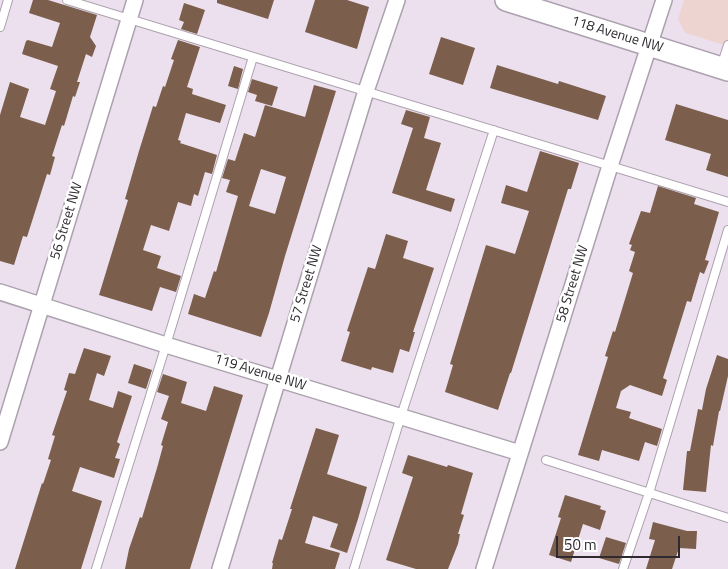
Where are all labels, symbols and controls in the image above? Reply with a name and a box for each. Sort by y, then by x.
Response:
street label: 118 Avenue NW [569,13,665,57]
street label: 56 Street NW [47,180,87,262]
street label: 57 Street NW [287,243,327,325]
street label: 58 Street NW [553,243,593,325]
street label: 119 Avenue NW [212,351,308,395]
scale bar [558,526,682,558]
text: 50 m [564,533,597,556]

